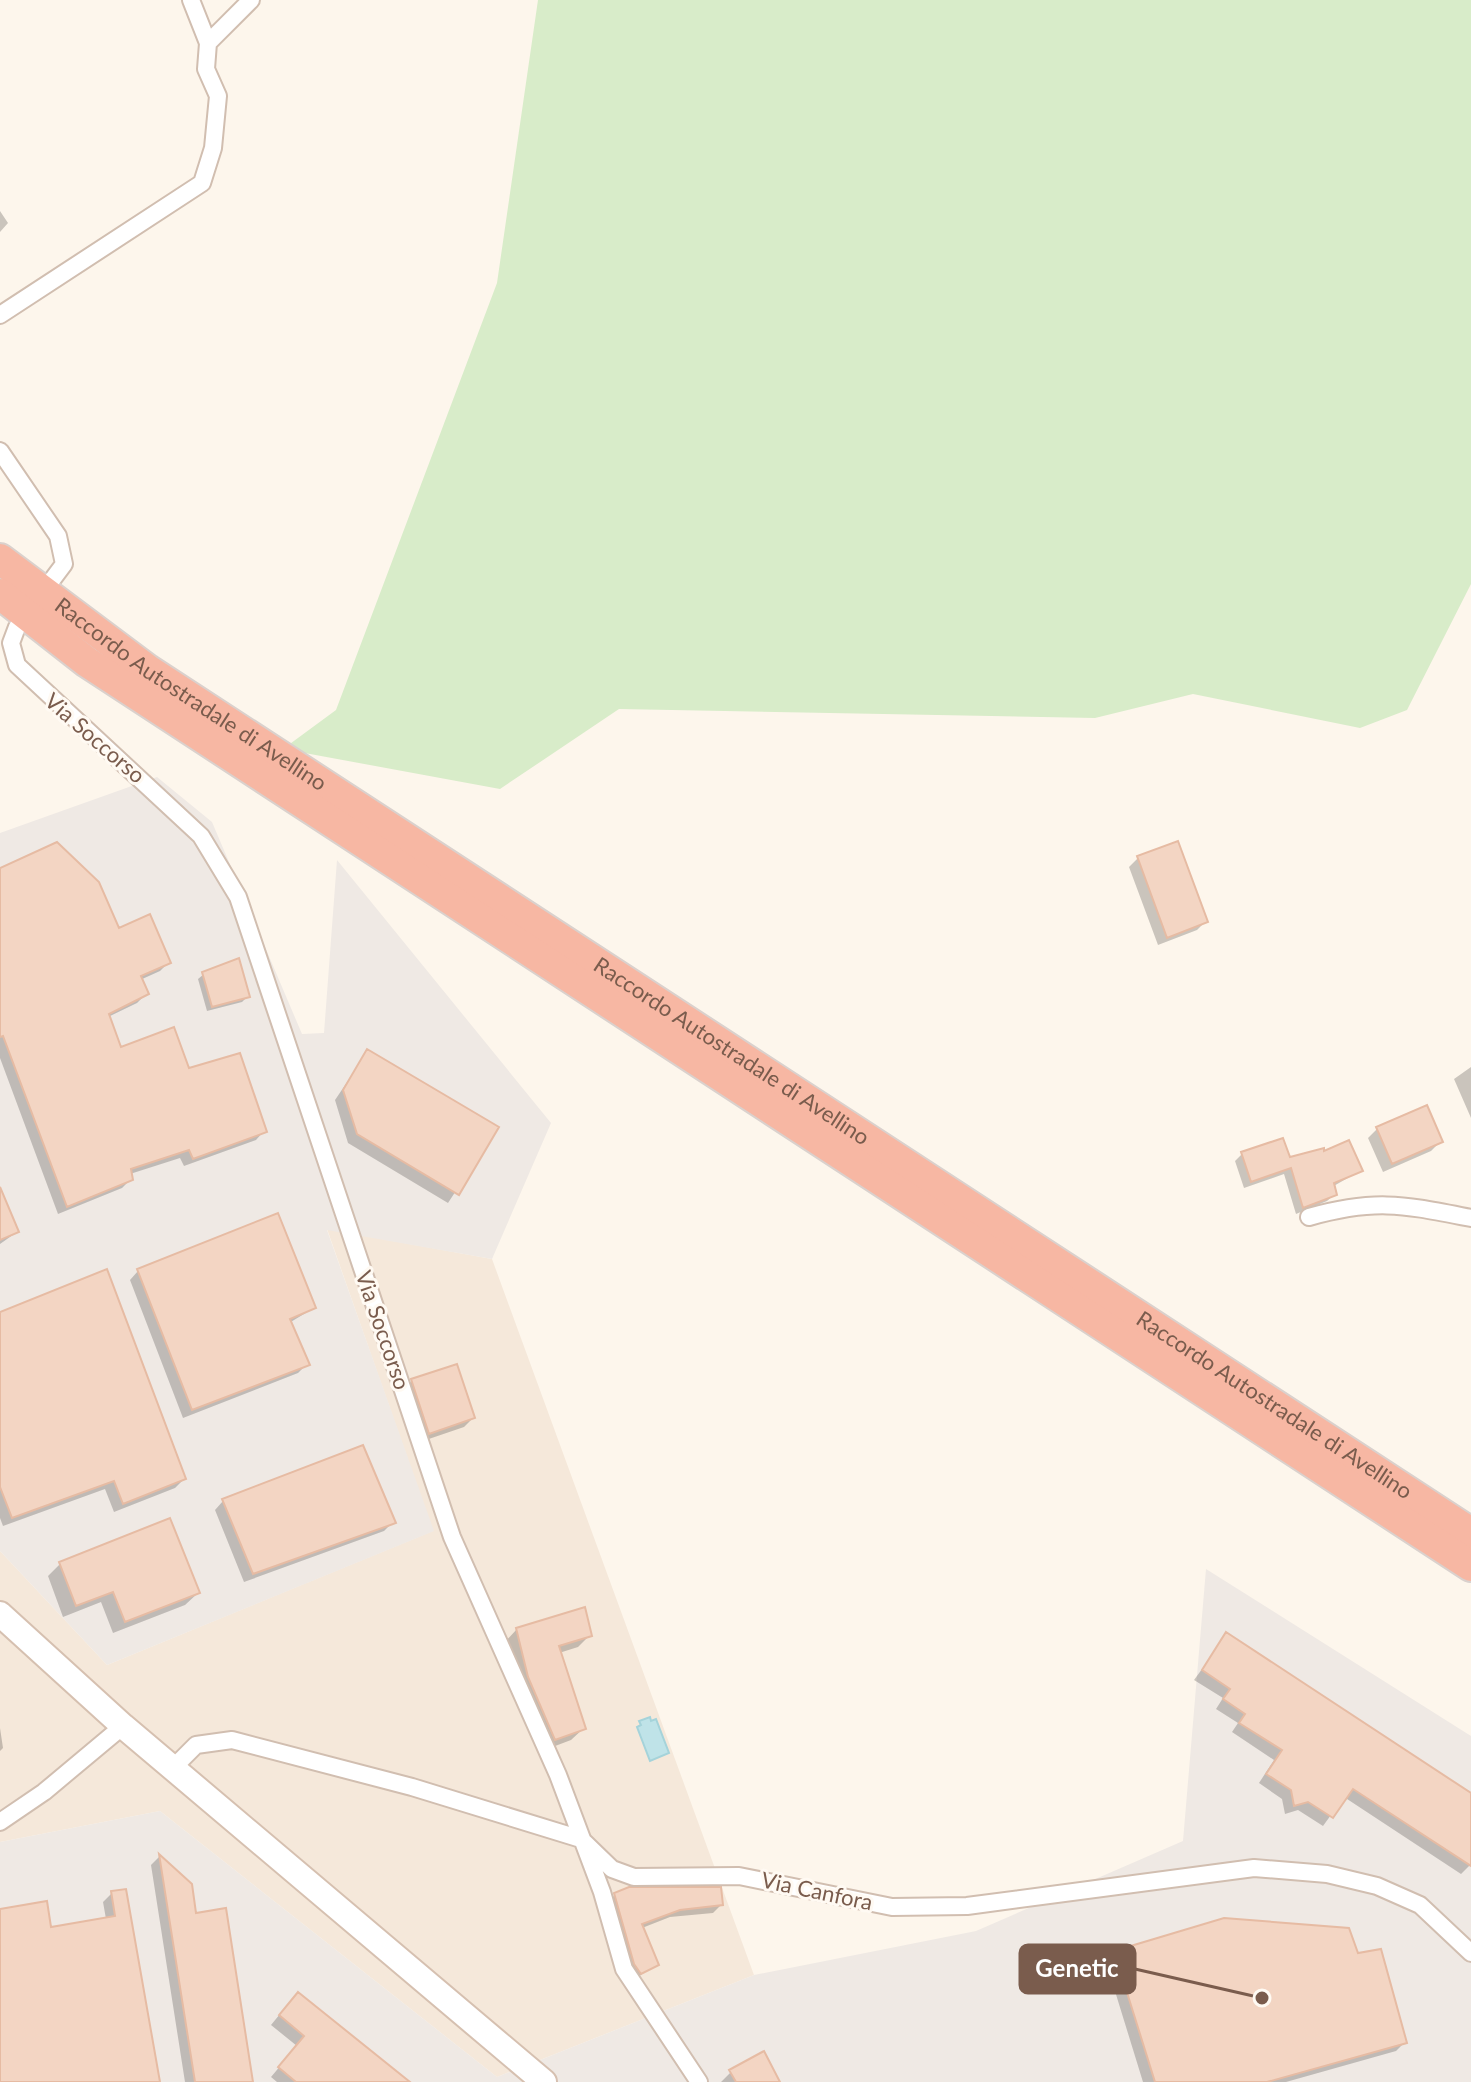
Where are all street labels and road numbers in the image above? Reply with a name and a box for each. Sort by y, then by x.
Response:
street label: Raccordo Autostradale di Avellino [50,591,332,796]
street label: Via Soccorso [40,687,151,789]
street label: Raccordo Autostradale di Avellino [589,951,875,1150]
street label: Via Soccorso [351,1267,416,1393]
street label: Raccordo Autostradale di Avellino [1132,1305,1418,1504]
street label: Via Canfora [759,1866,875,1915]

